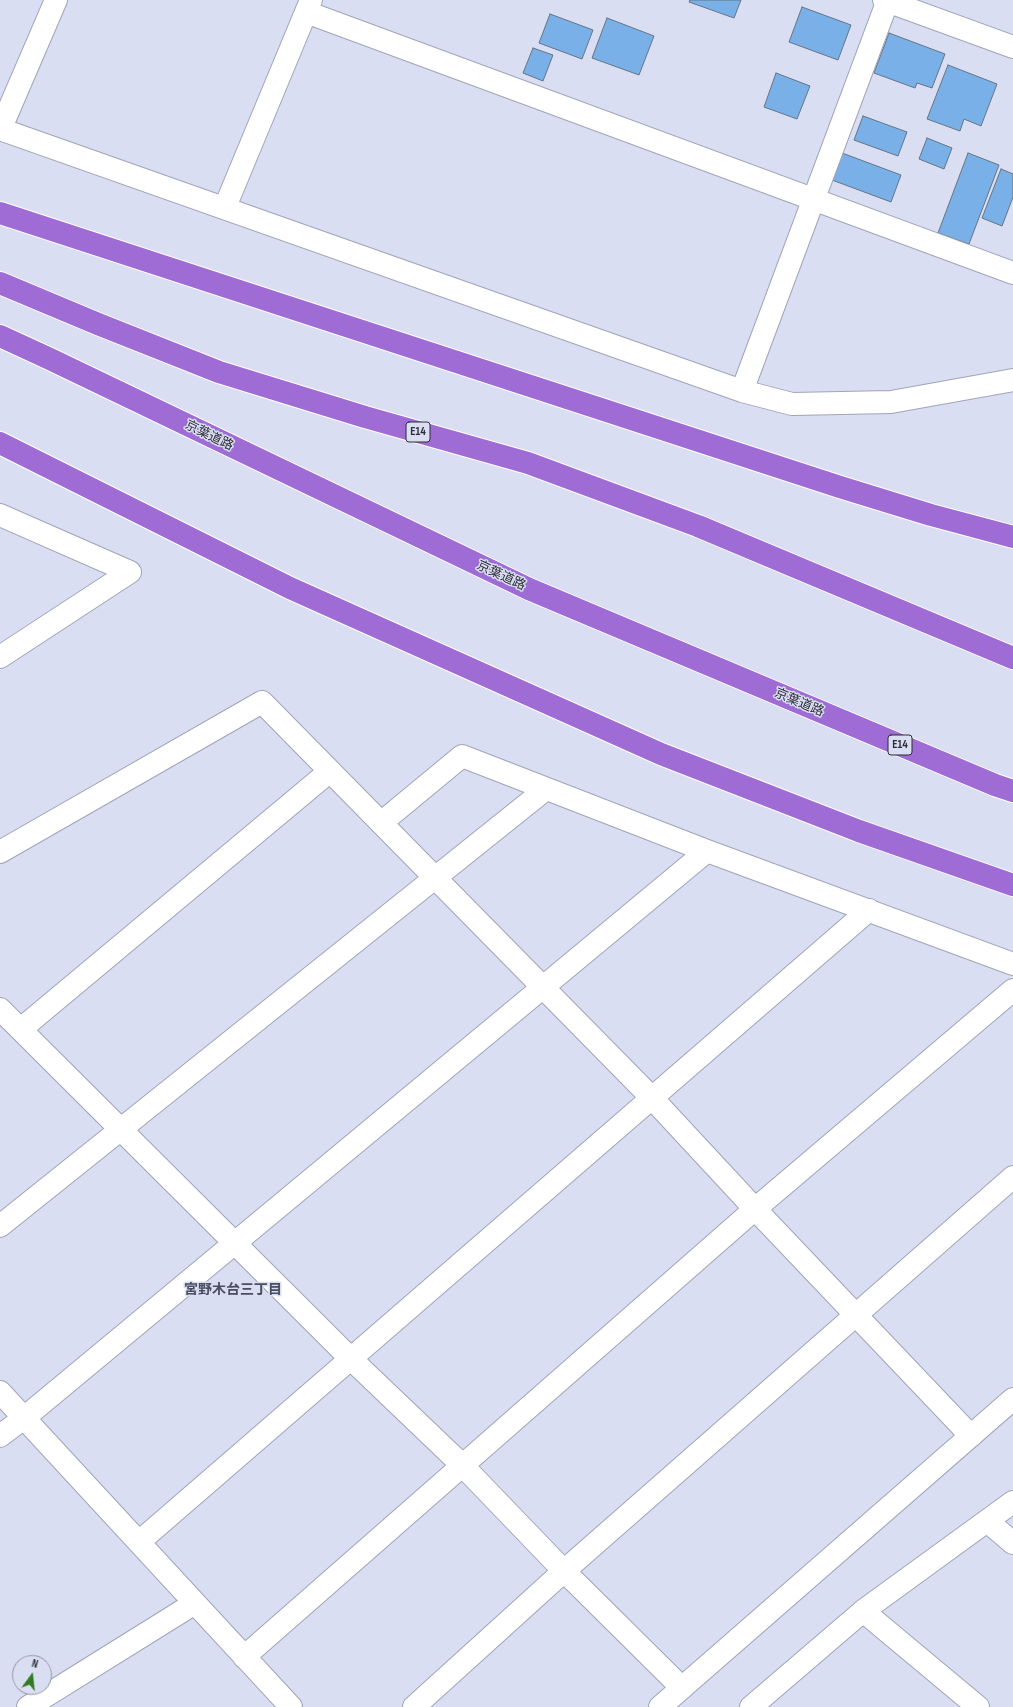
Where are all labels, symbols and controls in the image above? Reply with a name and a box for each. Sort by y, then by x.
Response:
street label: 京葉道路 [182,418,236,454]
road number: E14 [406,422,430,442]
street label: 京葉道路 [474,558,528,594]
street label: 京葉道路 [772,686,826,720]
road number: E14 [888,735,912,755]
district label: 宮野木台三丁目 [184,1282,282,1298]
north arrow [12,1655,52,1695]
text: N [30,1657,39,1671]

